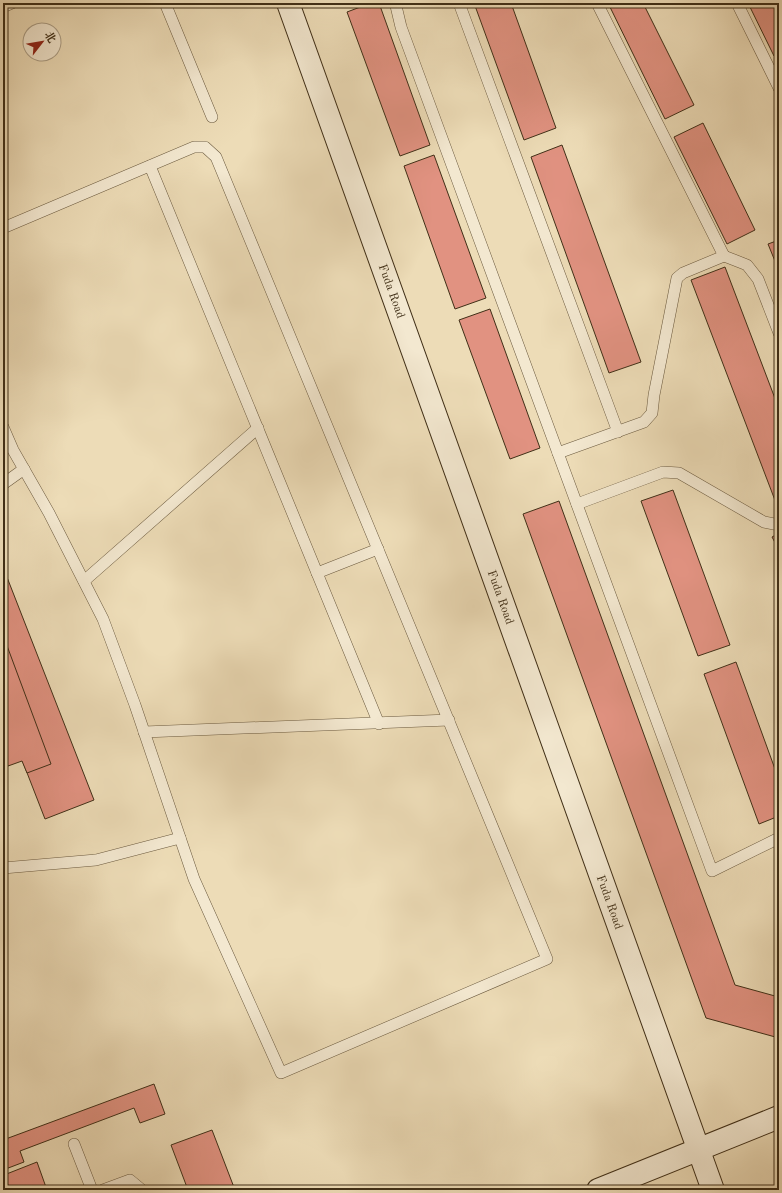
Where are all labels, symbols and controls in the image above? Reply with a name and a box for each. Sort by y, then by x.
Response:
north arrow [22,22,62,62]
text: 北 [42,30,58,45]
street label: Fuda Road [376,263,406,320]
street label: Fuda Road [485,569,515,626]
street label: Fuda Road [594,874,624,931]

